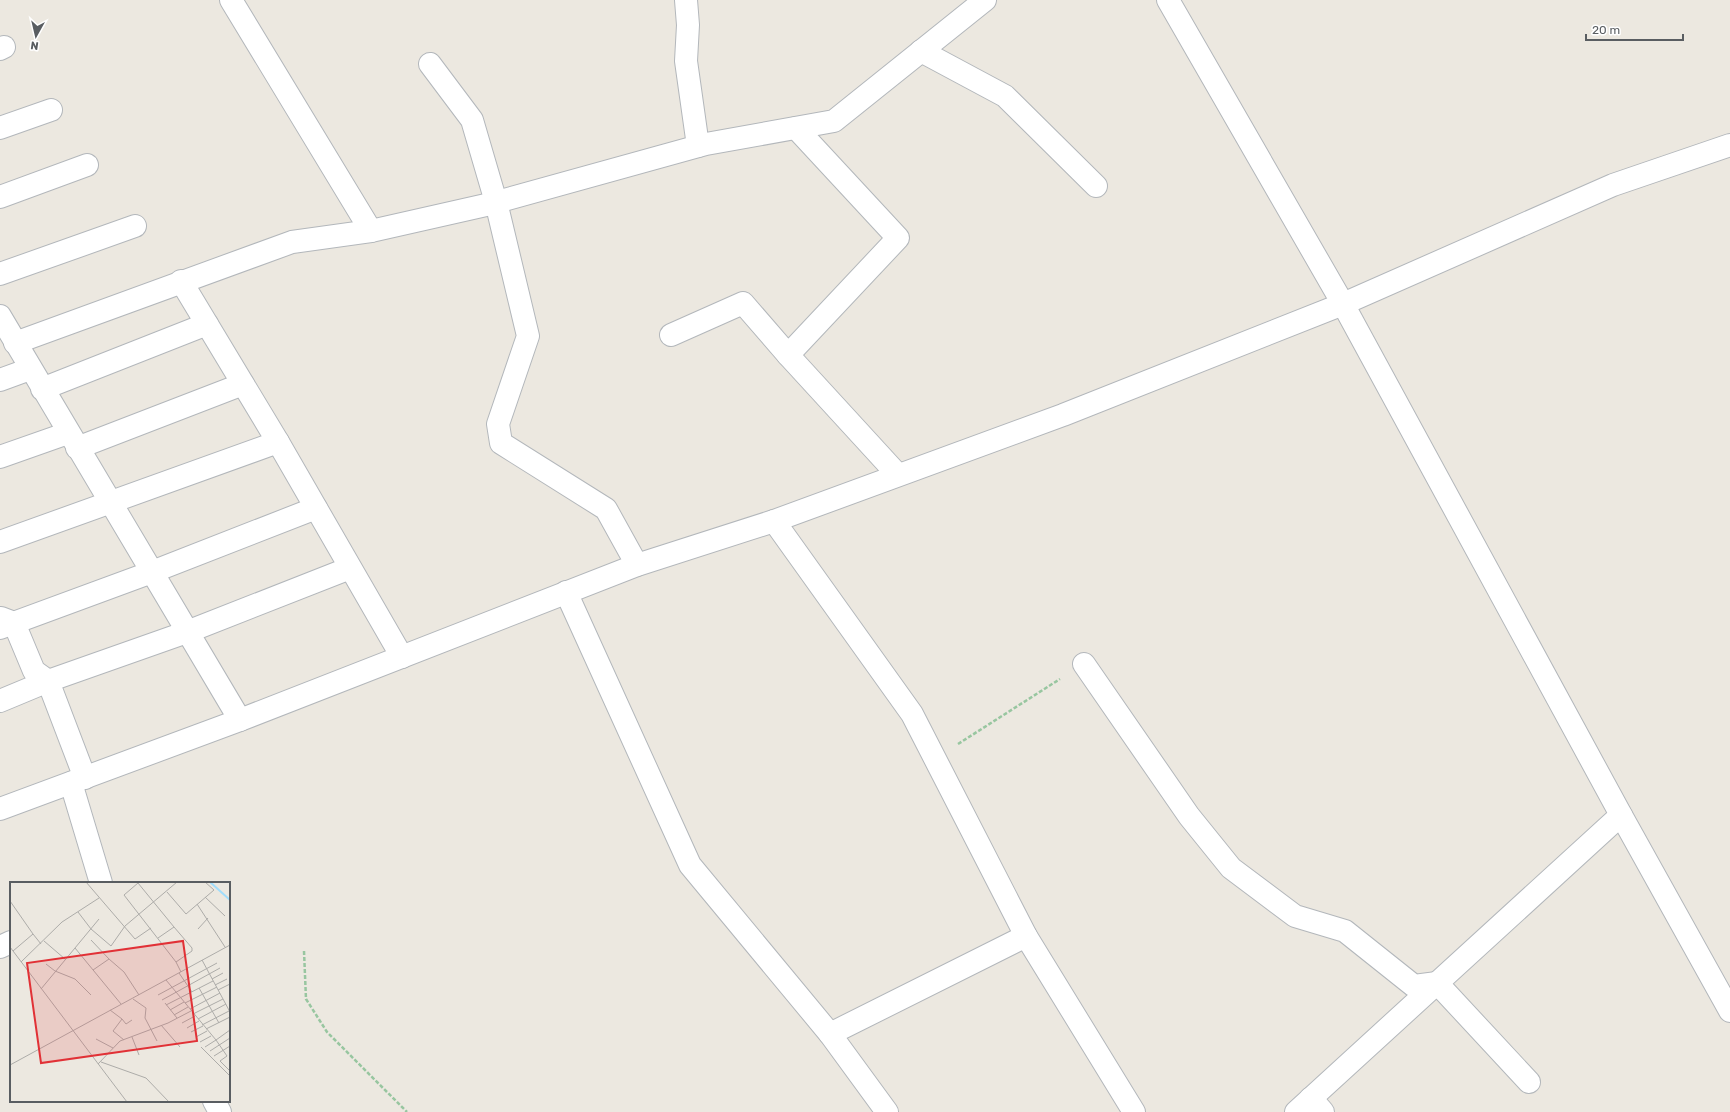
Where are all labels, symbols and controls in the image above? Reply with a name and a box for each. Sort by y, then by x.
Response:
north arrow [16,16,56,56]
scale bar [1586,16,1683,42]
text: 20 m [1592,23,1620,37]
text: N [30,38,40,52]
inset map [10,882,230,1102]

